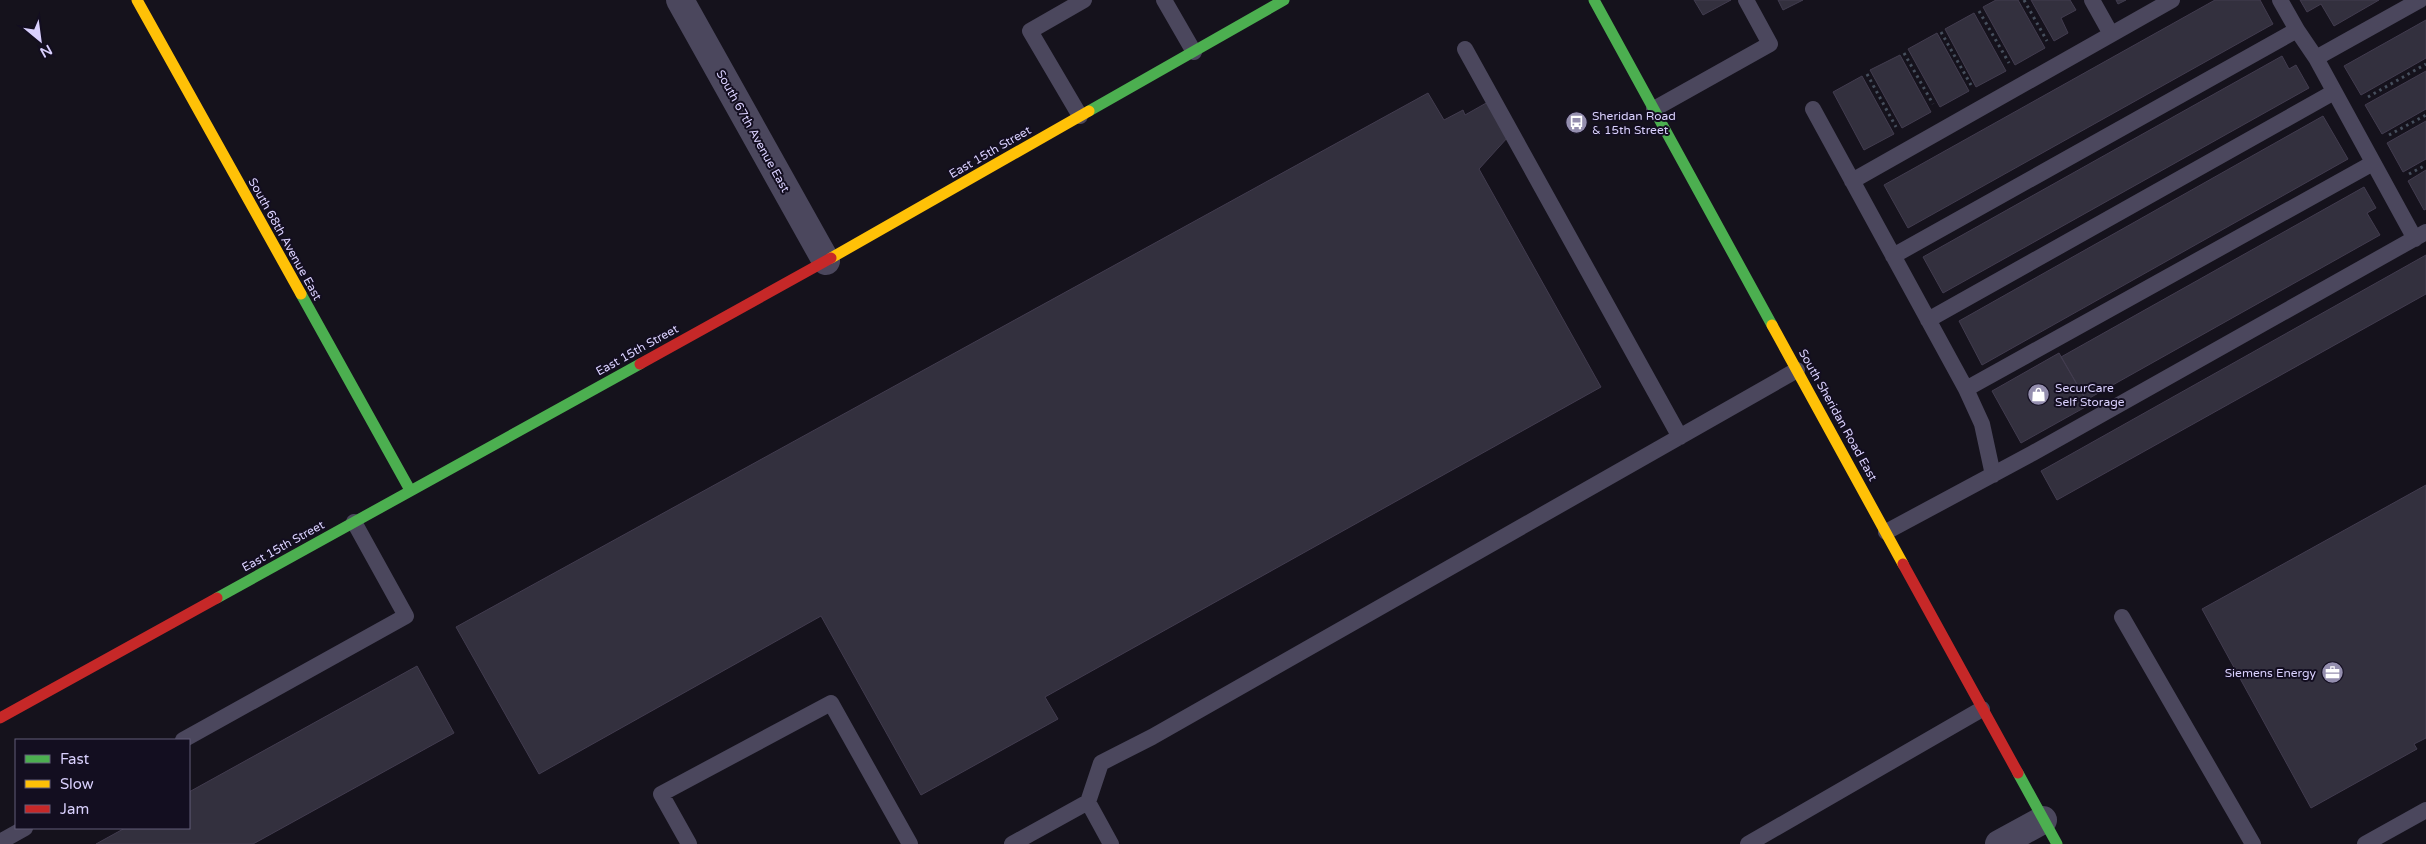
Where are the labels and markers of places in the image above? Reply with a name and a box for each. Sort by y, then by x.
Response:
place label: Sheridan Road & 15th Street [1592,109,1676,137]
bus stop icon: Sheridan Road & 15th Street [1564,111,1588,135]
place label: SecurCare Self Storage [2055,381,2125,409]
shop icon: SecurCare Self Storage [2027,383,2051,407]
office icon: Siemens Energy [2320,661,2344,685]
place label: Siemens Energy [2225,666,2317,680]

